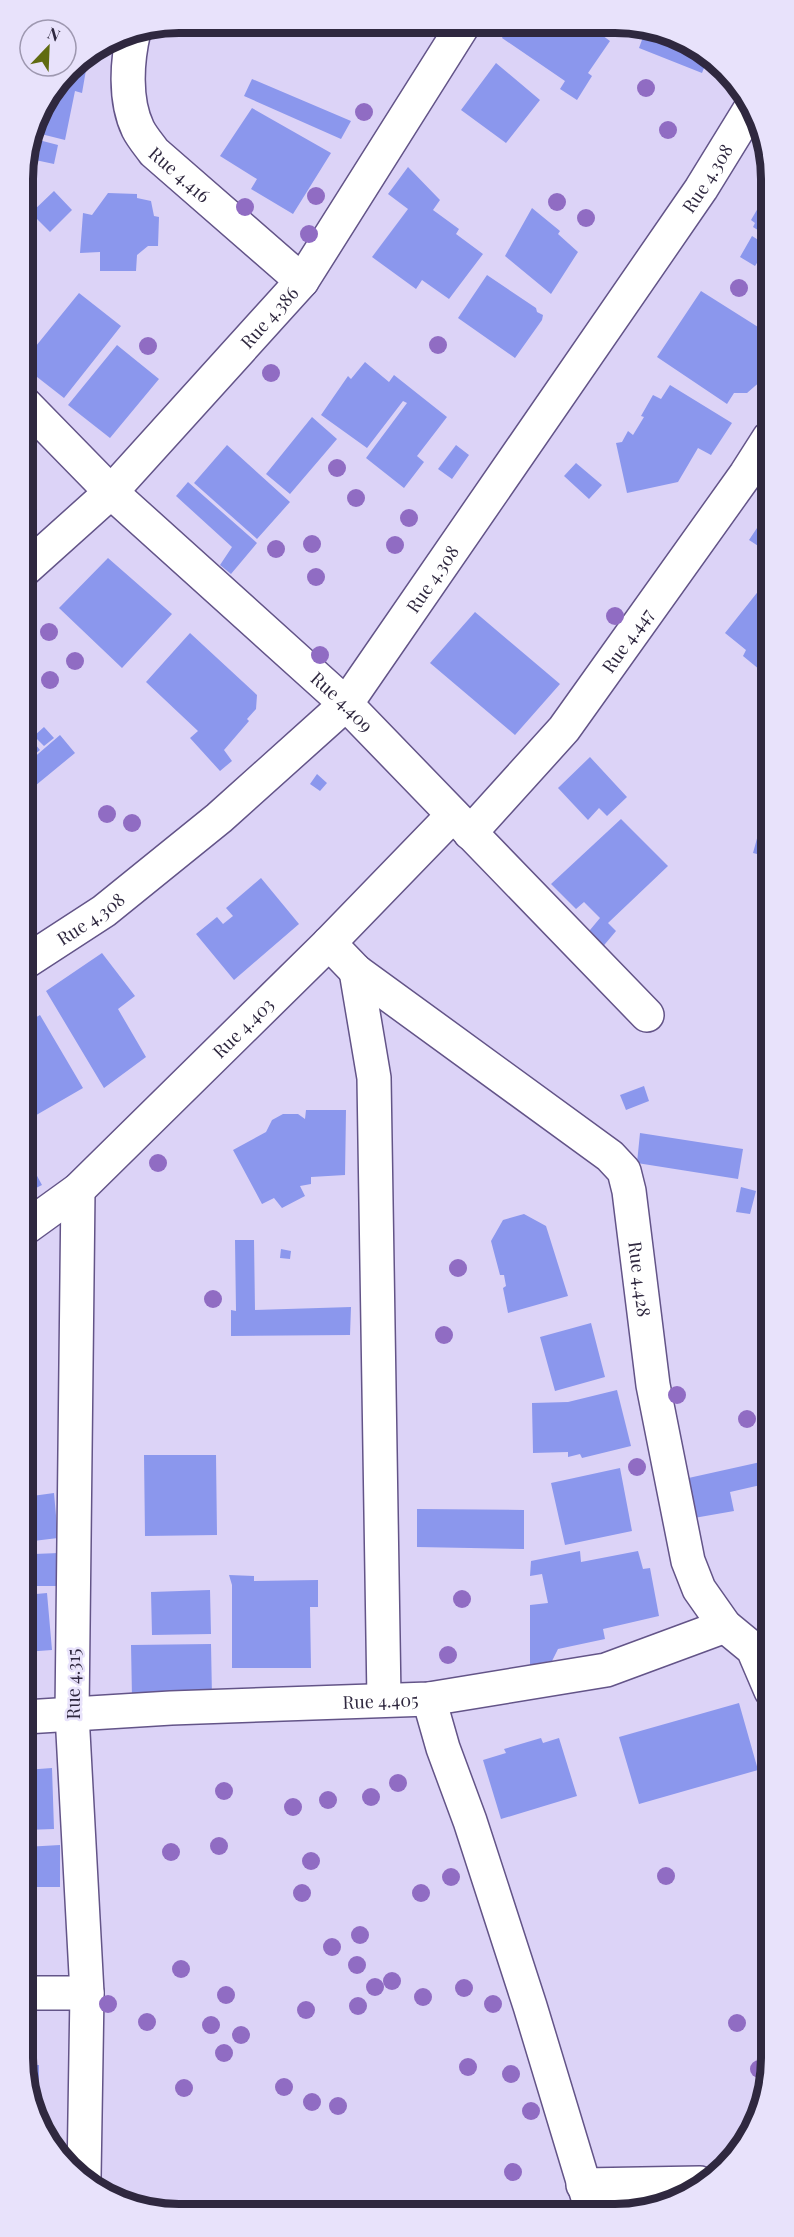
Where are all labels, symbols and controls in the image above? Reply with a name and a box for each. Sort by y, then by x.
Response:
north arrow [18,18,78,78]
text: N [45,22,64,46]
street label: Rue 4.308 [676,139,738,217]
street label: Rue 4.416 [144,141,215,208]
street label: Rue 4.386 [235,281,303,353]
street label: Rue 4.308 [401,540,464,617]
street label: Rue 4.447 [596,603,659,677]
street label: Rue 4.409 [306,666,379,737]
street label: Rue 4.308 [52,887,130,950]
street label: Rue 4.403 [207,992,279,1063]
street label: Rue 4.428 [623,1240,656,1318]
street label: Rue 4.315 [61,1649,85,1719]
street label: Rue 4.405 [342,1687,419,1714]

